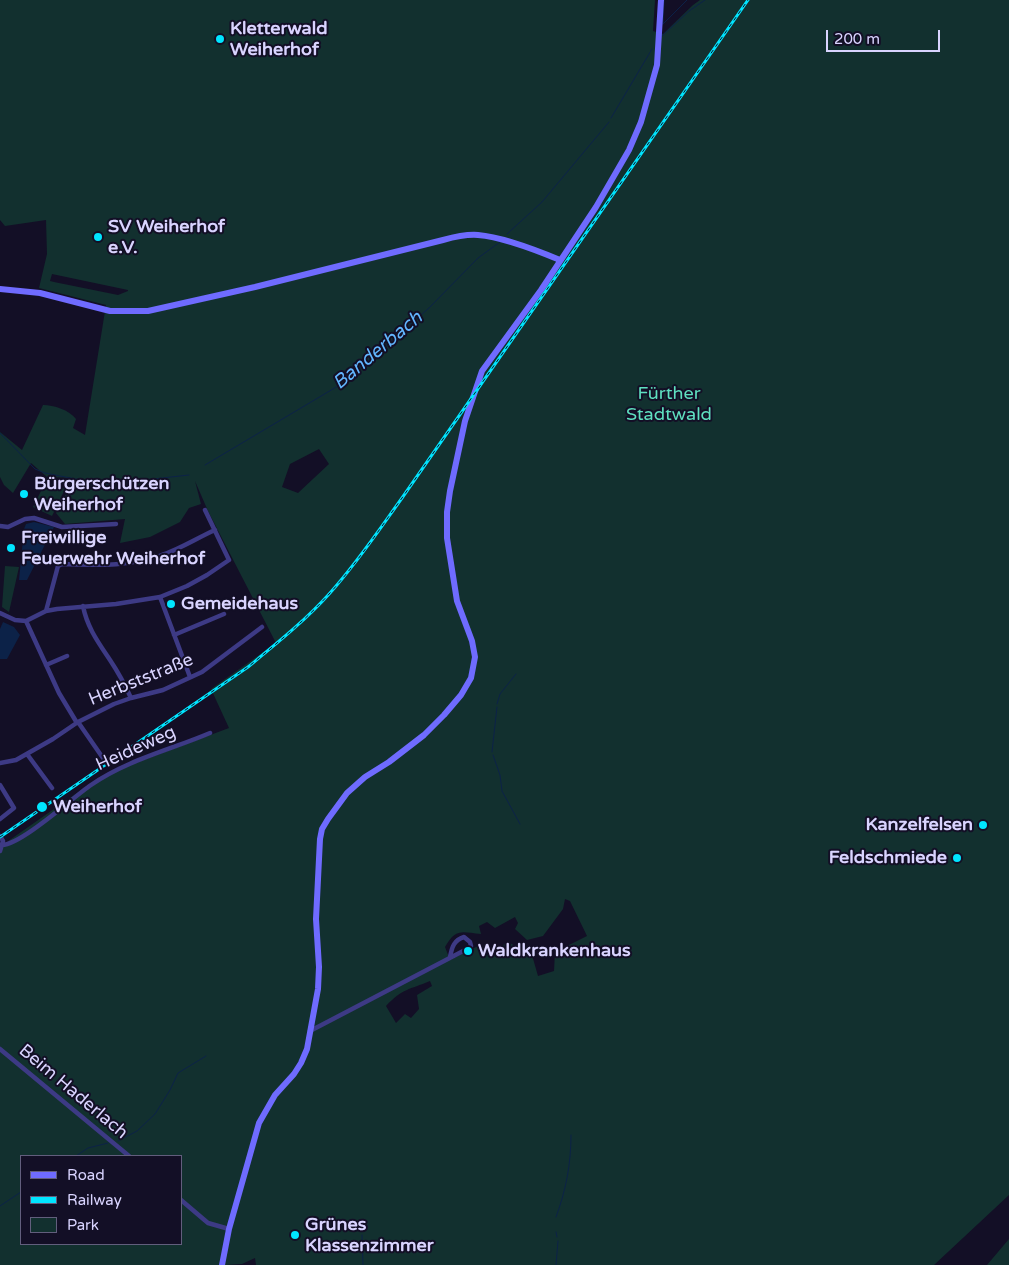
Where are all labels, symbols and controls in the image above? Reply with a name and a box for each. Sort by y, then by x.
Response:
place label: Kletterwald Weiherhof [230,18,328,60]
scale bar [829,20,943,52]
text: 200 m [834,30,880,48]
marker: Kletterwald Weiherhof [214,33,226,45]
place label: SV Weiherhof e.V. [108,216,225,258]
marker: SV Weiherhof e.V. [92,231,104,243]
water label: Banderbach [329,307,427,395]
park label: Fürther Stadtwald [626,383,712,426]
place label: Bürgerschützen Weiherhof [34,473,169,516]
marker: Bürgerschützen Weiherhof [18,488,30,500]
place label: Freiwillige Feuerwehr Weiherhof [21,527,205,570]
marker: Freiwillige Feuerwehr Weiherhof [5,542,17,554]
place label: Gemeidehaus [181,593,298,615]
marker: Gemeidehaus [165,598,177,610]
street label: Herbststraße [86,649,196,711]
street label: Heideweg [93,722,179,776]
place label: Weiherhof [53,796,142,818]
marker: Weiherhof [35,800,49,814]
place label: Kanzelfelsen [865,814,973,836]
marker: Kanzelfelsen [977,819,989,831]
place label: Feldschmiede [829,847,947,869]
marker: Feldschmiede [951,852,963,864]
place label: Waldkrankenhaus [478,940,631,962]
marker: Waldkrankenhaus [462,945,474,957]
street label: Beim Haderlach [14,1040,132,1144]
legend [20,1155,182,1245]
text: Road [67,1166,105,1184]
text: Railway [67,1191,122,1209]
place label: Grünes Klassenzimmer [305,1214,434,1256]
text: Park [67,1216,99,1234]
marker: Grünes Klassenzimmer [289,1229,301,1241]

